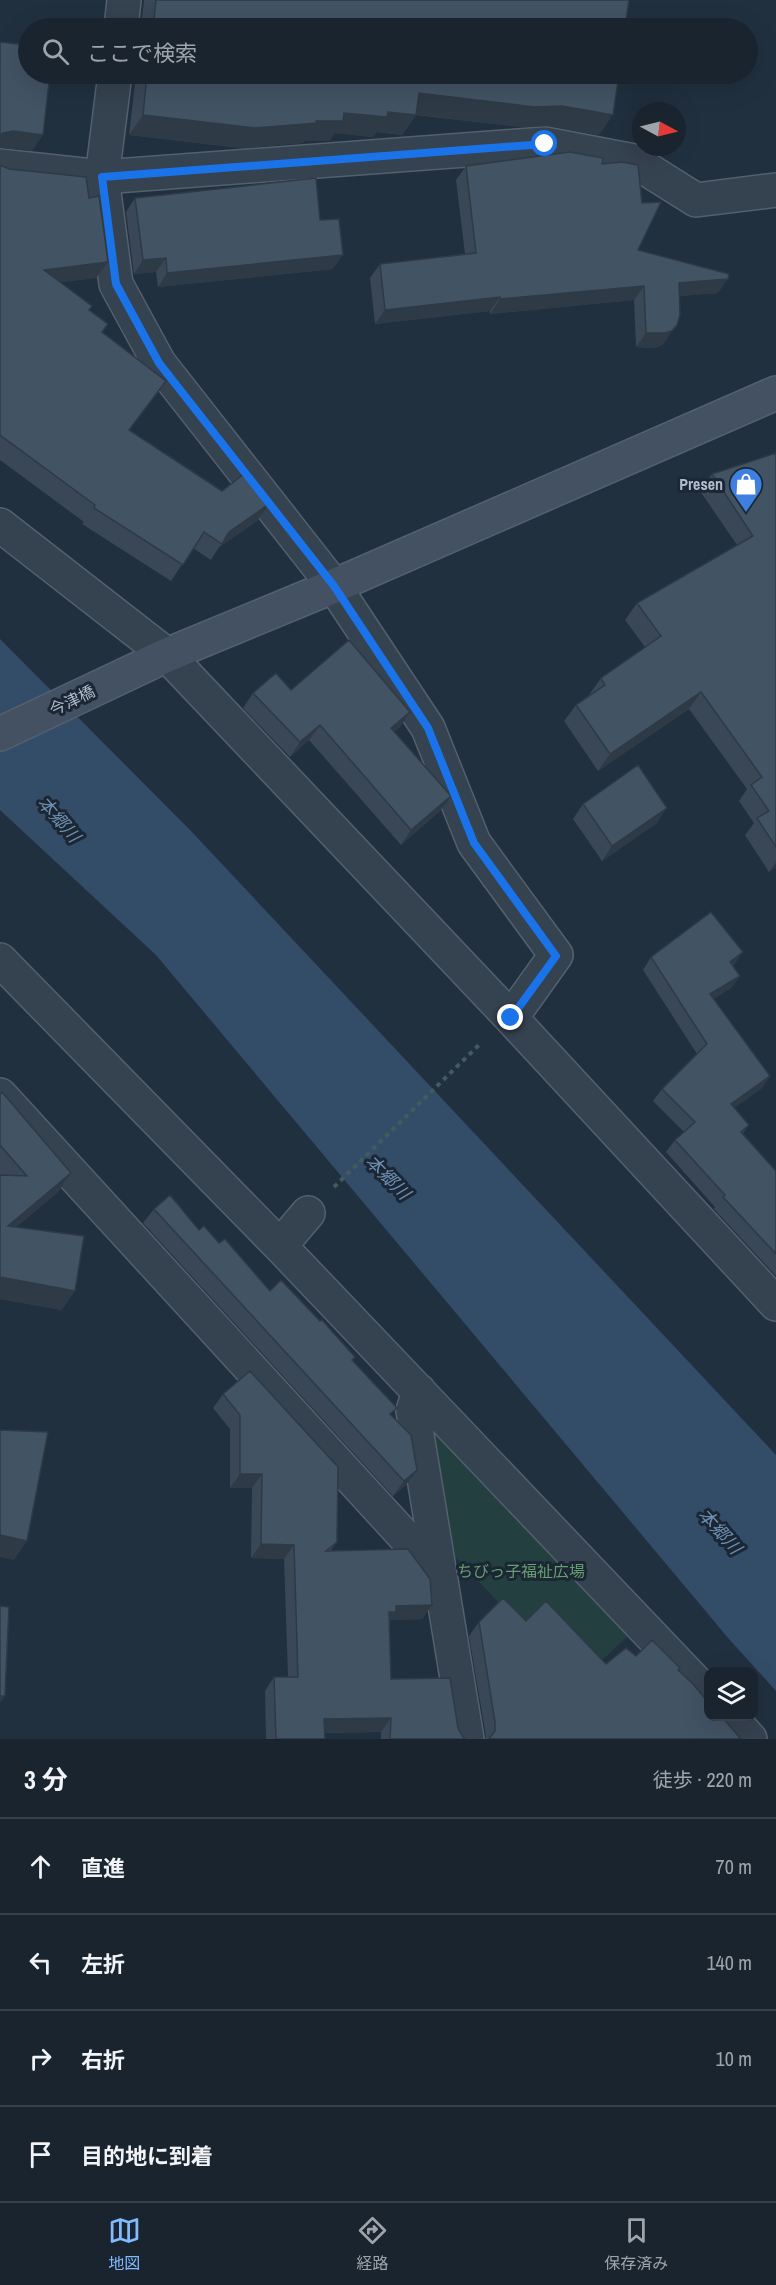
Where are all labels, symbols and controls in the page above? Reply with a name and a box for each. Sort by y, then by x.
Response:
search box [18,18,758,84]
icon: search [39,35,72,68]
text: ここで検索 [87,38,197,68]
north arrow [632,102,686,156]
route start [531,130,557,156]
shop icon: Presen [728,466,764,513]
place label: Presen [679,473,723,495]
street label: 今津橋 [46,680,98,720]
water label: 本郷川 [32,790,87,849]
route end [497,1004,523,1030]
water label: 本郷川 [360,1149,417,1206]
water label: 本郷川 [693,1503,749,1561]
park label: ちびっ子福祉広場 [457,1560,585,1582]
map controls [704,1667,758,1721]
button: layers [704,1667,758,1721]
text: 3 分 [24,1762,68,1797]
text: 徒歩 · 220 m [653,1766,752,1793]
icon: ahead [24,1850,57,1883]
text: 直進 [81,1853,125,1883]
text: 70 m [716,1853,752,1880]
icon: left [24,1946,57,1979]
text: 左折 [81,1949,125,1979]
text: 140 m [706,1949,752,1976]
icon: right [24,2042,57,2075]
text: 右折 [81,2045,125,2075]
text: 10 m [716,2045,752,2072]
icon: arrive [24,2138,57,2171]
text: 目的地に到着 [81,2141,213,2171]
tab: 地図 [108,2214,141,2274]
tab: 経路 [356,2214,389,2274]
tab: 保存済み [604,2214,668,2274]

